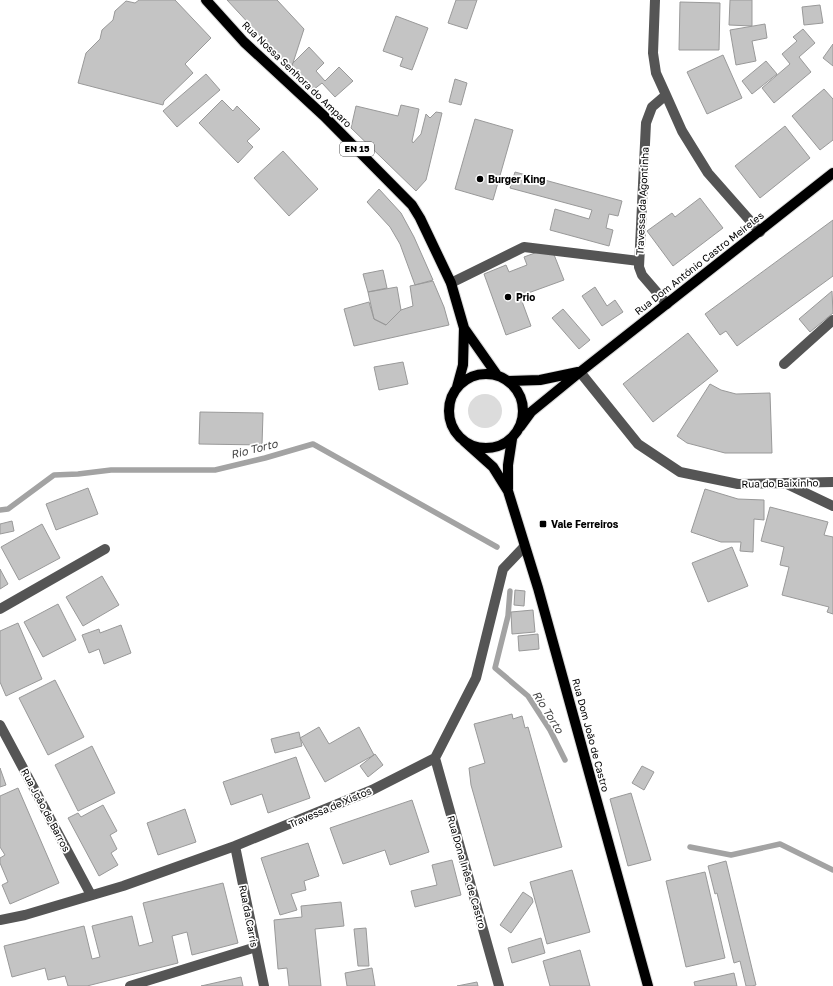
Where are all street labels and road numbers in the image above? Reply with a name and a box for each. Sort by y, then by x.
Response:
street label: Rua Nossa Senhora do Amparo [240,18,354,130]
road number: EN 15 [340,142,374,156]
street label: Travessa da Agontinha [633,147,651,255]
street label: Rua Dom António Castro Meireles [632,209,766,317]
street label: Rua do Baixinho [741,476,819,490]
street label: Rua Dom João de Castro [570,677,612,793]
street label: Rua João de Barros [19,766,73,854]
street label: Travessa de Xistos [287,784,373,830]
street label: Rua Dona Inês de Castro [445,814,489,930]
street label: Rua da Carris [237,884,261,948]

